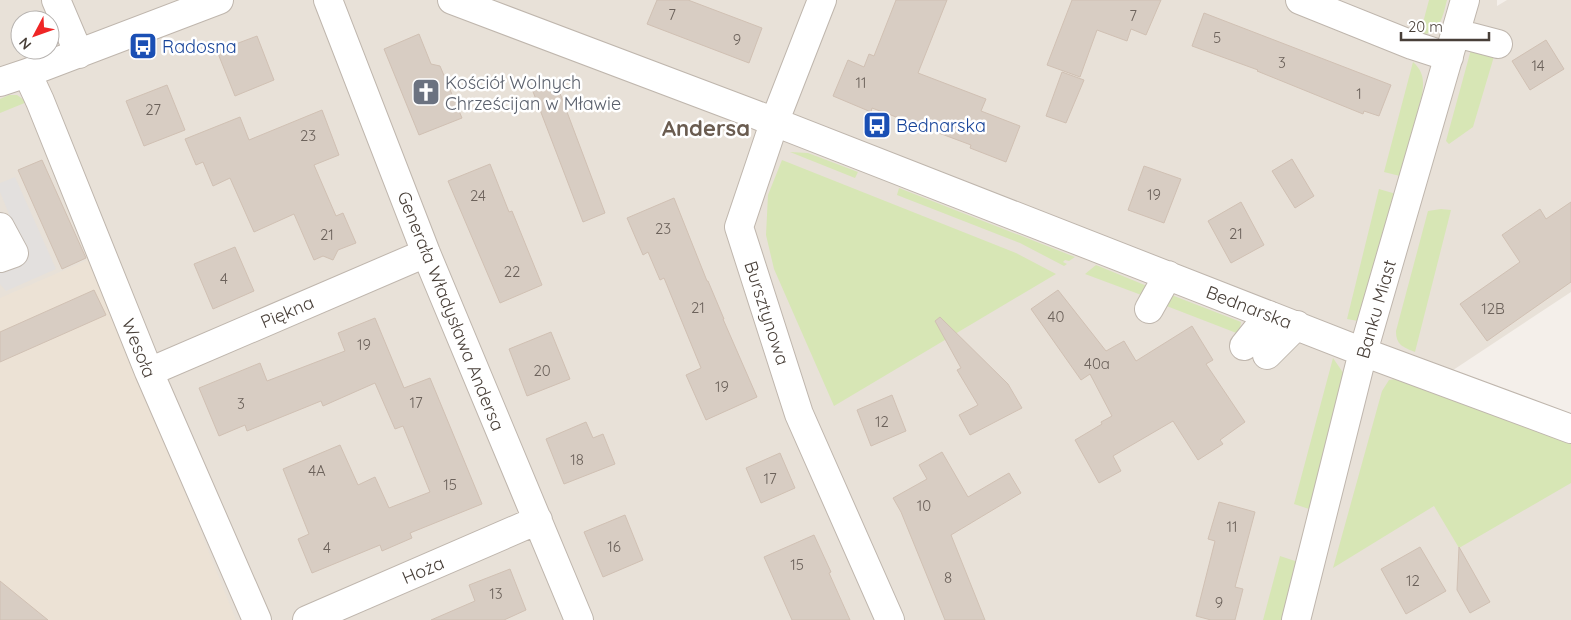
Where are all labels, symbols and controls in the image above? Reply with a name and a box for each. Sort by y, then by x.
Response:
house number: 7 [668,5,676,24]
house number: 7 [1129,6,1137,25]
north arrow [10,10,60,60]
scale bar [1401,10,1488,42]
text: 20 m [1408,17,1443,36]
house number: 5 [1213,28,1221,47]
house number: 9 [733,30,741,49]
bus stop icon: Radosna [128,31,158,61]
text: N [15,34,35,53]
place label: Radosna [162,35,237,58]
house number: 3 [1278,53,1286,72]
house number: 14 [1531,56,1545,75]
place label: Kościół Wolnych Chrześcijan w Mławie [445,71,621,115]
house number: 11 [855,73,867,92]
church icon: Kościół Wolnych Chrześcijan w Mławie [411,77,441,107]
house number: 1 [1356,84,1362,103]
house number: 27 [145,100,161,119]
bus stop icon: Bednarska [862,110,892,140]
district label: Andersa [662,114,750,142]
place label: Bednarska [896,114,986,137]
house number: 23 [300,126,316,145]
house number: 19 [1147,185,1161,204]
house number: 24 [470,186,486,205]
street label: Generała Władysława Andersa [392,188,510,434]
house number: 23 [655,219,671,238]
house number: 21 [1229,224,1243,243]
house number: 21 [320,225,334,244]
street label: Banku Miast [1351,257,1401,361]
street label: Bursztynowa [739,258,795,368]
house number: 22 [504,262,520,281]
house number: 4 [220,269,228,288]
street label: Bednarska [1203,280,1295,334]
street label: Piękna [257,291,317,333]
house number: 21 [691,298,705,317]
house number: 12B [1481,299,1505,318]
house number: 40 [1048,307,1064,326]
street label: Wesoła [117,315,161,381]
house number: 19 [357,335,371,354]
house number: 40a [1084,354,1110,373]
house number: 20 [533,361,551,380]
house number: 19 [715,377,729,396]
house number: 17 [409,393,423,412]
house number: 3 [237,394,245,413]
house number: 12 [875,412,889,431]
house number: 18 [570,450,584,469]
house number: 4A [308,461,326,480]
house number: 17 [763,469,777,488]
house number: 15 [443,475,457,494]
house number: 10 [917,496,931,515]
house number: 11 [1226,517,1238,536]
house number: 16 [607,537,621,556]
house number: 4 [323,538,331,557]
street label: Hoża [399,551,447,589]
house number: 15 [790,555,804,574]
house number: 8 [944,568,952,587]
house number: 12 [1406,571,1420,590]
house number: 13 [489,584,503,603]
house number: 9 [1215,593,1223,612]

